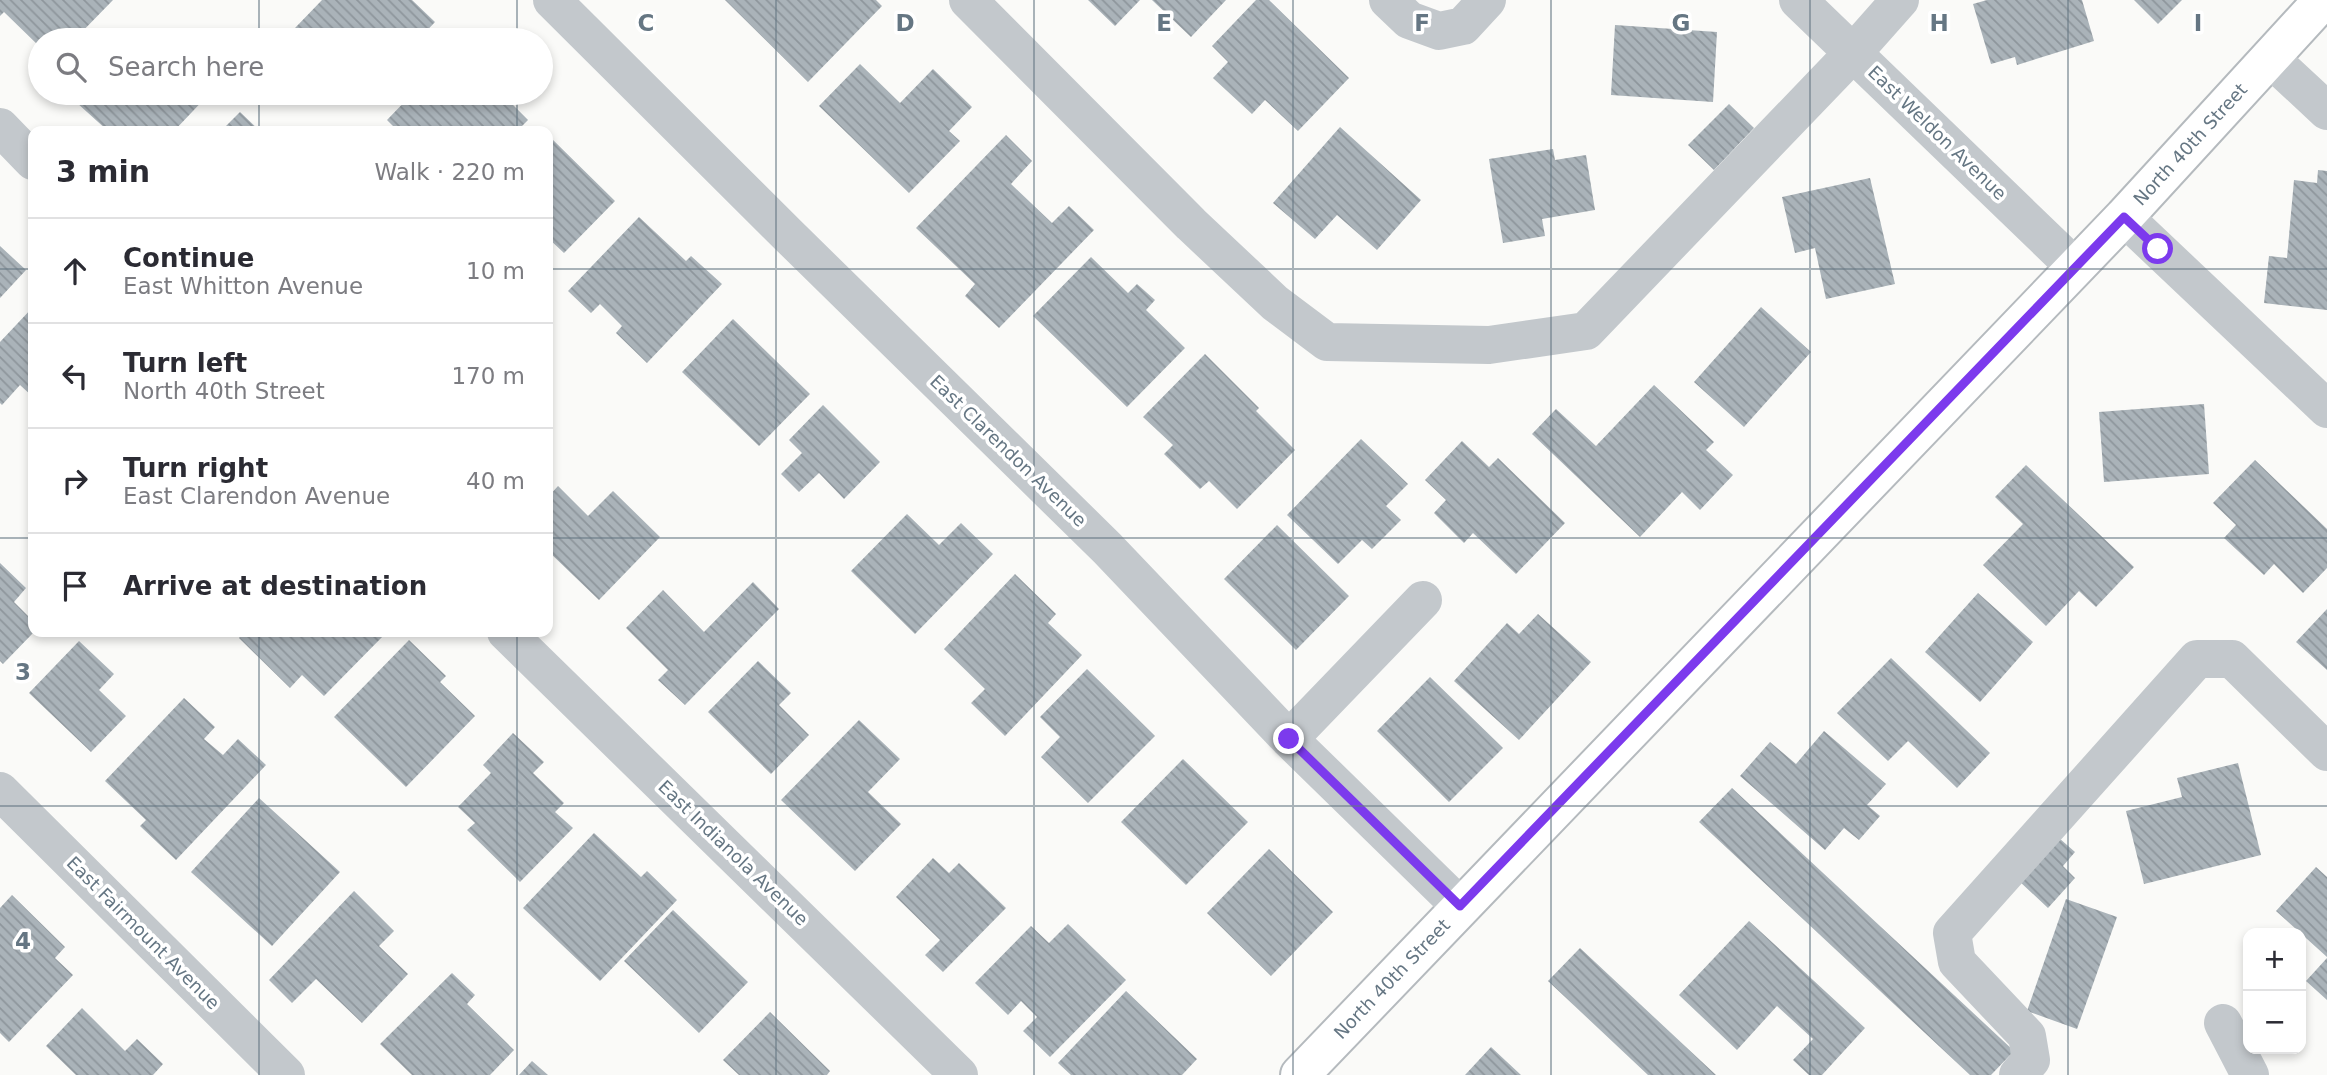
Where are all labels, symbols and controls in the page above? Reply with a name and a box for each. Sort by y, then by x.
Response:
text: C [638,10,654,36]
text: D [895,10,915,36]
text: E [1156,10,1172,36]
text: F [1414,10,1430,36]
text: G [1672,10,1690,36]
text: H [1929,10,1949,36]
text: I [2194,10,2202,36]
search box [28,28,553,105]
icon: search [52,48,90,86]
text: Search here [108,52,264,82]
street label: East Weldon Avenue [1864,61,2011,204]
street label: North 40th Street [2129,79,2251,209]
text: 3 min [56,154,150,189]
text: Walk · 220 m [374,159,525,185]
route start [2142,233,2173,264]
text: Continue [123,243,254,273]
icon: ahead [56,252,94,290]
text: 10 m [466,258,525,284]
text: East Whitton Avenue [123,273,363,299]
text: Turn left [123,348,247,378]
icon: left [56,357,94,395]
text: 170 m [451,363,525,389]
street label: East Clarendon Avenue [926,370,1091,531]
text: North 40th Street [123,378,325,404]
text: Turn right [123,453,268,483]
icon: right [56,462,94,500]
text: 40 m [466,468,525,494]
text: East Clarendon Avenue [123,483,390,509]
icon: arrive [56,567,94,605]
text: Arrive at destination [123,571,427,601]
text: 3 [15,659,31,685]
route end [1273,723,1304,754]
street label: East Indianola Avenue [654,776,813,930]
street label: East Fairmount Avenue [63,852,224,1013]
street label: North 40th Street [1329,914,1454,1043]
text: 4 [15,928,31,954]
map controls [2243,928,2306,1054]
button: + [2243,928,2306,991]
button: − [2243,991,2306,1054]

